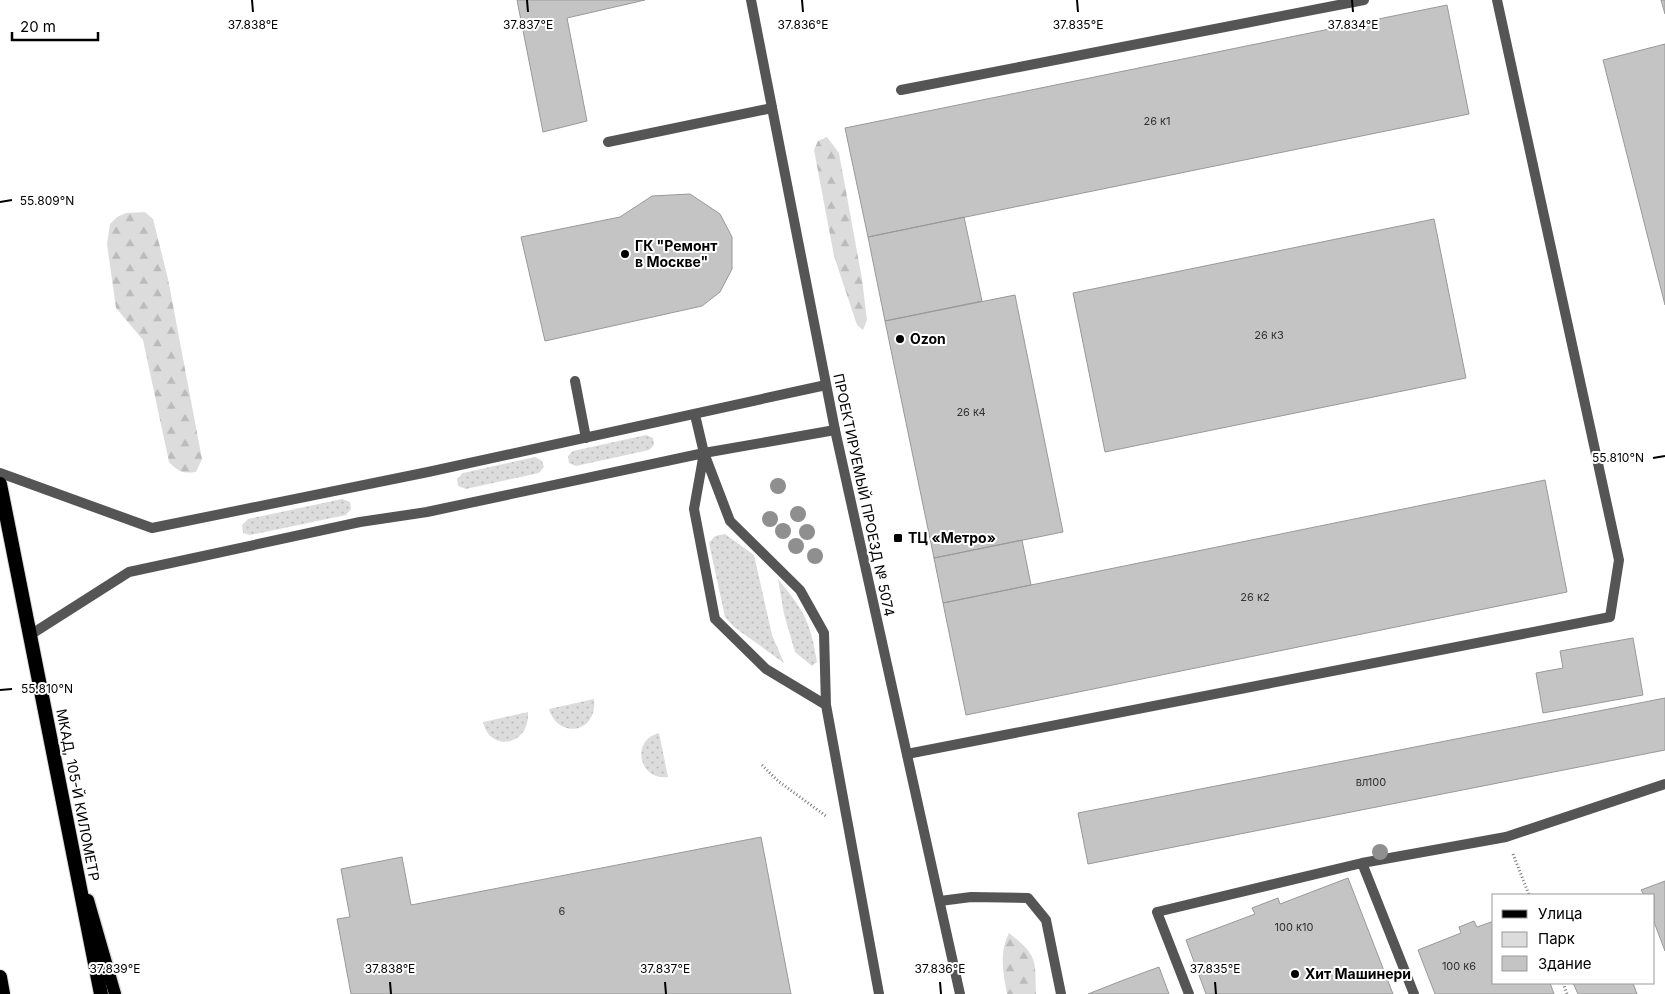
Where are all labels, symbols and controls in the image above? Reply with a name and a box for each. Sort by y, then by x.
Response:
scale bar [12,10,99,42]
text: 20 m [20,17,56,36]
text: 37.838°E [228,17,278,32]
text: 37.837°E [503,17,553,32]
text: 37.836°E [778,17,828,32]
text: 37.835°E [1053,17,1103,32]
text: 37.834°E [1328,17,1378,32]
house number: 26 к1 [1143,114,1171,128]
text: 55.809°N [20,193,74,208]
place label: ГК "Ремонт в Москве" [635,237,717,270]
marker: ГК "Ремонт в Москве" [619,248,631,260]
house number: 26 к3 [1254,328,1284,342]
place label: Ozon [910,330,946,347]
marker: Ozon [894,333,906,345]
street label: ПРОЕКТИРУЕМЫЙ ПРОЕЗД № 5074 [830,372,900,618]
house number: 26 к4 [956,405,986,419]
text: 55.810°N [1592,450,1644,465]
place label: ТЦ «Метро» [908,529,996,546]
marker: ТЦ «Метро» [892,532,904,544]
house number: 26 к2 [1240,590,1270,604]
text: 55.810°N [21,681,73,696]
street label: МКАД, 105-Й КИЛОМЕТР [53,707,105,883]
house number: вл100 [1356,775,1386,789]
legend [1492,894,1655,984]
house number: 6 [559,904,566,918]
text: Улица [1538,904,1582,923]
house number: 100 к10 [1275,920,1313,934]
text: Парк [1538,929,1575,948]
text: Здание [1538,954,1592,973]
house number: 100 к6 [1442,959,1476,973]
text: 37.839°E [90,961,140,976]
text: 37.838°E [365,961,415,976]
text: 37.837°E [640,961,690,976]
text: 37.836°E [915,961,965,976]
text: 37.835°E [1190,961,1240,976]
place label: Хит Машинери [1305,965,1411,982]
marker: Хит Машинери [1289,968,1301,980]

